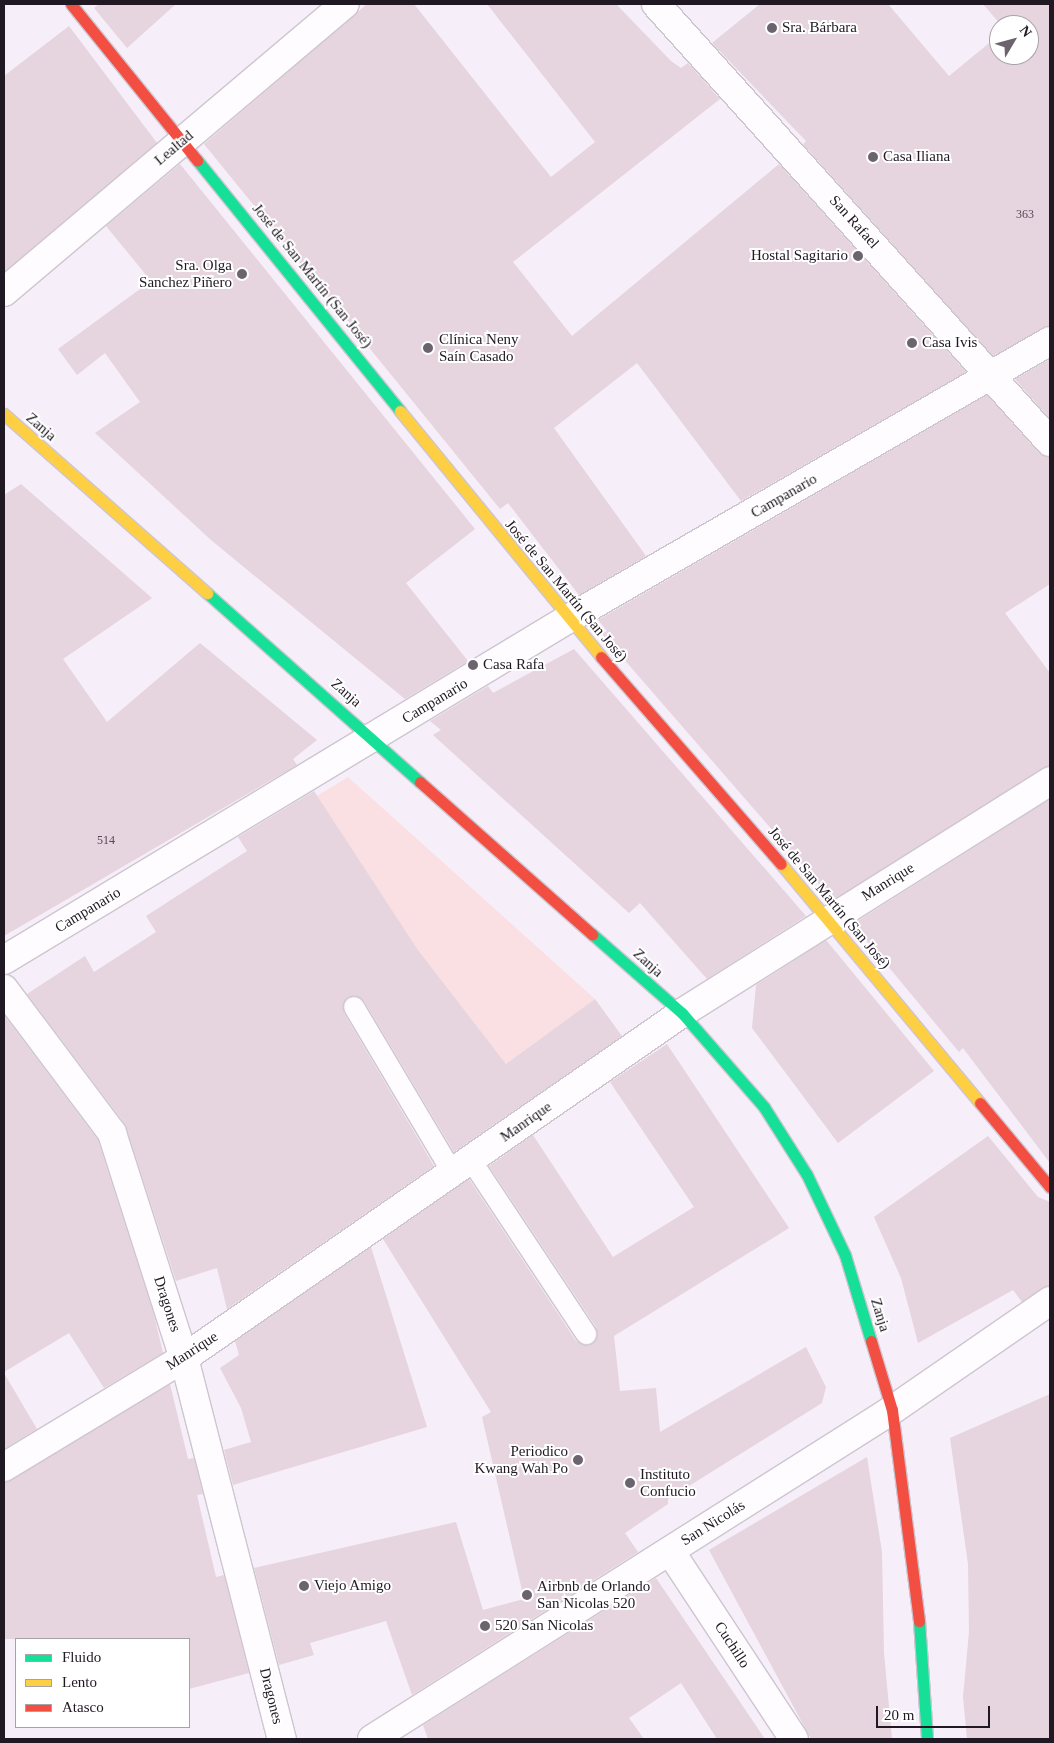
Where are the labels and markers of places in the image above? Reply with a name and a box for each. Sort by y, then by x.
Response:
place label: Sra. Bárbara [782,19,857,37]
marker: Sra. Bárbara [766,22,778,34]
place label: Casa Iliana [883,148,950,166]
marker: Casa Iliana [867,151,879,163]
place label: Hostal Sagitario [751,247,848,265]
marker: Hostal Sagitario [852,250,864,262]
place label: Sra. Olga Sanchez Piñero [139,256,232,291]
marker: Sra. Olga Sanchez Piñero [236,268,248,280]
place label: Clínica Neny Saín Casado [439,330,519,365]
place label: Casa Ivis [922,334,977,352]
marker: Casa Ivis [906,337,918,349]
marker: Clínica Neny Saín Casado [421,341,435,355]
place label: Casa Rafa [483,656,544,674]
marker: Casa Rafa [467,659,479,671]
place label: Periodico Kwang Wah Po [474,1442,568,1477]
marker: Periodico Kwang Wah Po [572,1454,584,1466]
place label: Instituto Confucio [640,1465,696,1500]
marker: Instituto Confucio [624,1477,636,1489]
place label: Viejo Amigo [314,1577,392,1595]
place label: Airbnb de Orlando San Nicolas 520 [537,1577,650,1612]
marker: Viejo Amigo [298,1580,310,1592]
marker: Airbnb de Orlando San Nicolas 520 [521,1589,533,1601]
place label: 520 San Nicolas [495,1617,593,1635]
marker: 520 San Nicolas [479,1620,491,1632]

